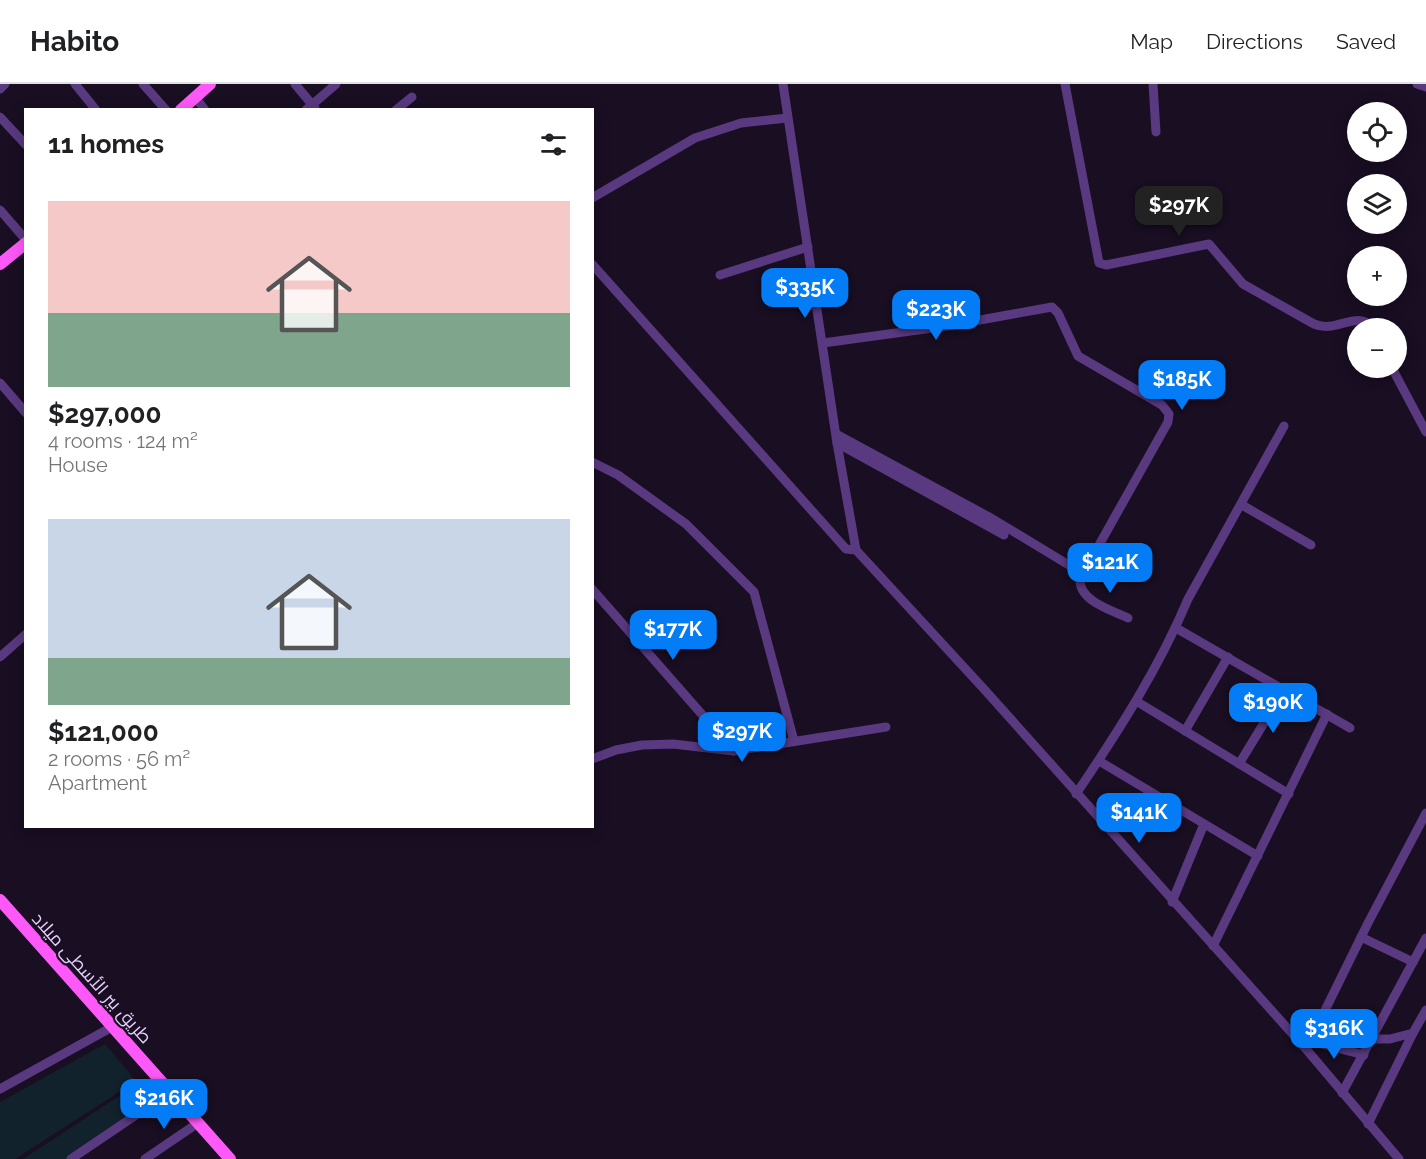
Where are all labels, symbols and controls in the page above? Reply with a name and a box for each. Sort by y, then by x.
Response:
text: Habito [30,25,119,58]
text: Map [1130,29,1173,54]
text: Directions [1206,29,1303,54]
text: Saved [1336,29,1396,54]
map controls [1347,102,1407,378]
button: locate [1347,102,1407,162]
icon: filters [537,128,570,161]
text: 11 homes [48,129,164,159]
button: layers [1347,174,1407,234]
pin: $297K [1137,186,1221,237]
text: $297K [1149,193,1209,217]
icon: home [255,240,363,348]
button: + [1347,246,1407,306]
pin: $335K [763,268,847,319]
text: $335K [775,275,835,299]
pin: $223K [894,290,978,341]
text: $223K [906,297,966,321]
button: − [1347,318,1407,378]
pin: $185K [1140,360,1224,411]
text: $185K [1152,367,1212,391]
text: $297,000 [48,399,162,429]
text: 4 rooms · 124 m² [48,429,198,453]
text: House [48,453,108,477]
pin: $121K [1068,543,1152,594]
text: $121K [1081,550,1139,574]
icon: home [255,558,363,666]
pin: $177K [631,610,715,661]
text: $177K [644,617,702,641]
pin: $190K [1231,683,1315,734]
text: $190K [1243,690,1303,714]
pin: $297K [700,712,784,763]
text: $121,000 [48,717,159,747]
text: $297K [712,719,772,743]
text: 2 rooms · 56 m² [48,747,190,771]
text: Apartment [48,771,147,795]
pin: $141K [1097,793,1181,844]
text: $141K [1110,800,1168,824]
street label: طريق بير الأسطى ميلاد [27,908,157,1049]
pin: $316K [1292,1009,1376,1060]
text: $316K [1304,1016,1364,1040]
pin: $216K [122,1079,206,1130]
text: $216K [134,1086,194,1110]

